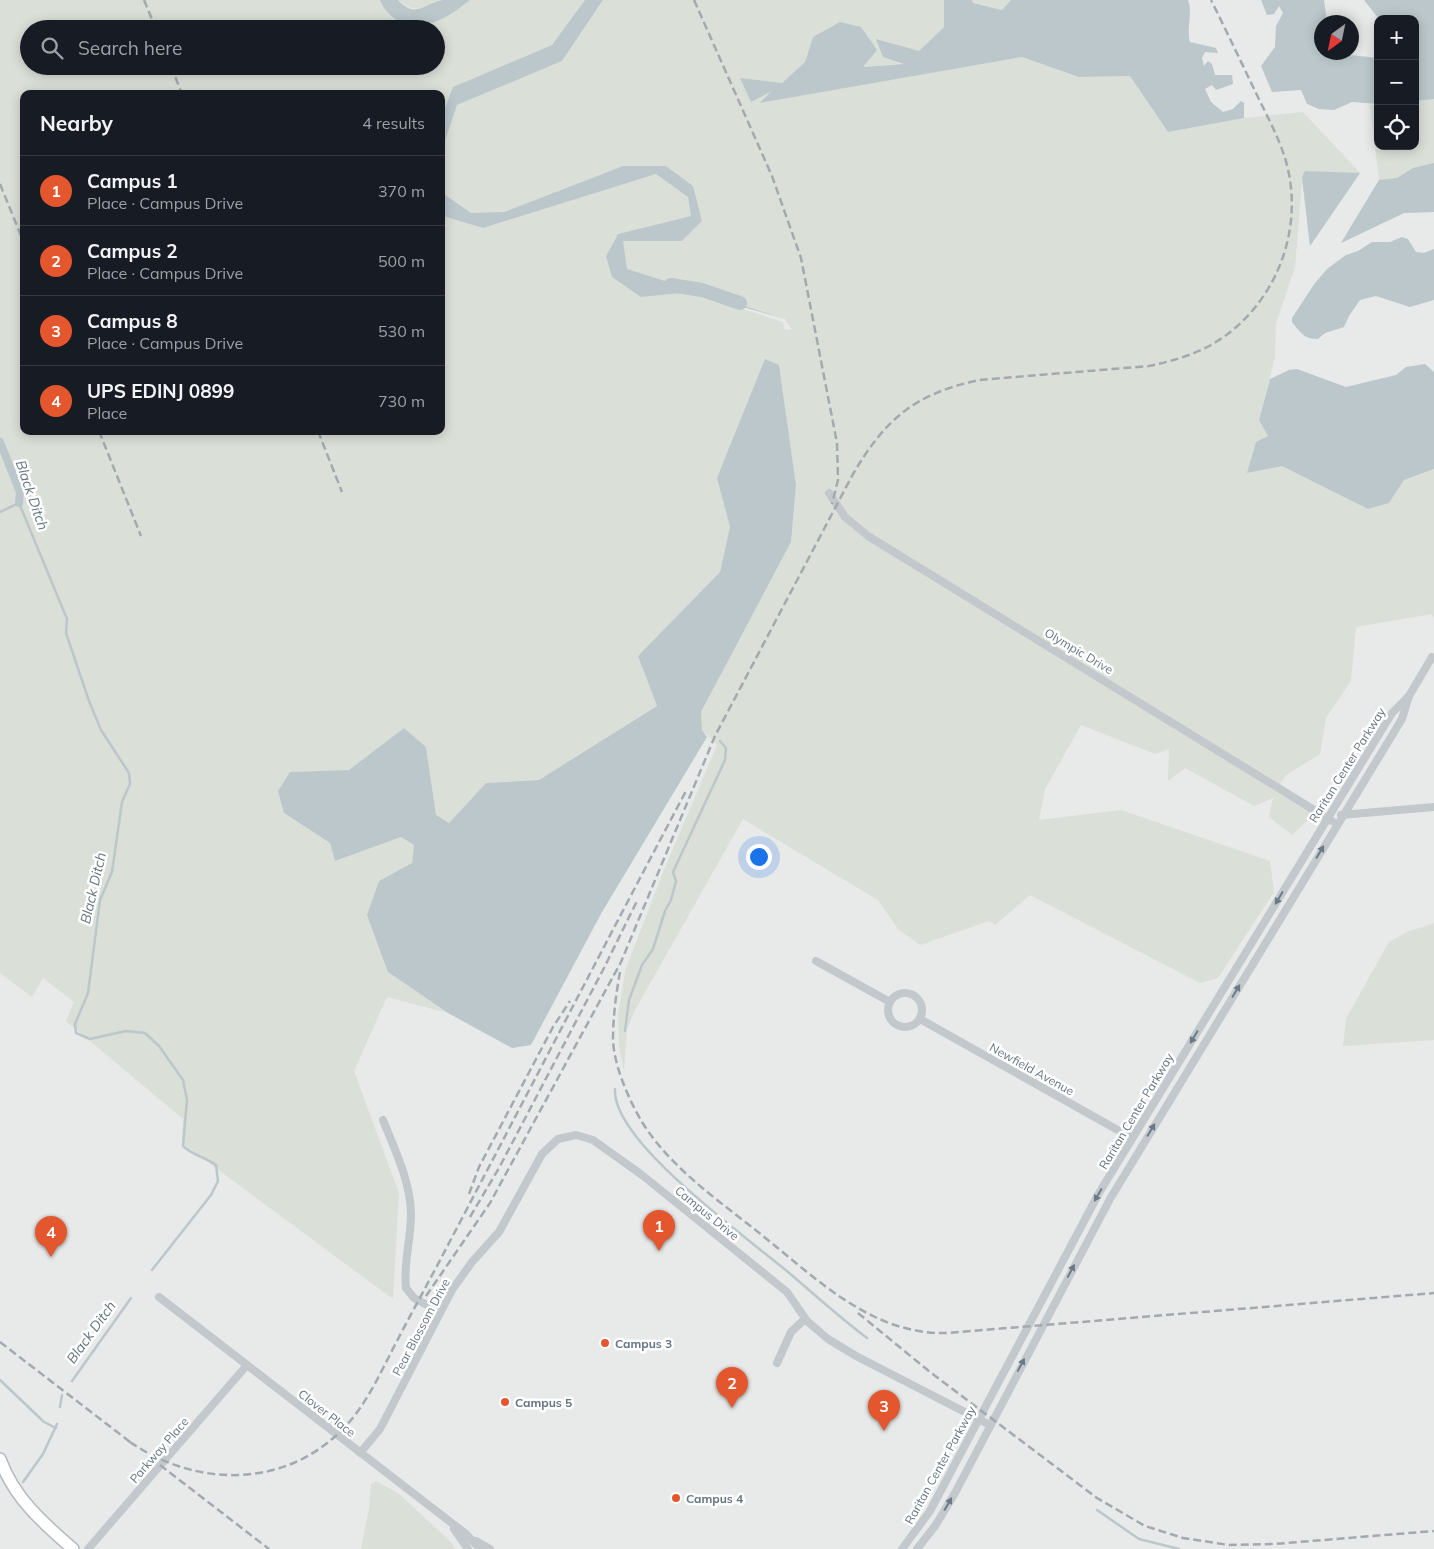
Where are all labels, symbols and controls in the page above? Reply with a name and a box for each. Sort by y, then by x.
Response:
north arrow [1314,15,1359,60]
map controls [1374,15,1419,150]
button: + [1374,15,1419,60]
search box [20,20,445,75]
icon: search [38,34,66,62]
text: Search here [78,36,182,60]
button: − [1374,60,1419,105]
button: locate [1374,105,1419,150]
text: Nearby [40,110,113,136]
text: 4 results [362,113,425,133]
text: Campus 1 [87,169,178,193]
text: 1 [51,181,61,201]
text: 370 m [378,181,425,201]
text: Place · Campus Drive [87,193,243,213]
text: Campus 2 [87,239,178,263]
text: 2 [51,251,61,271]
text: 500 m [378,251,425,271]
text: Place · Campus Drive [87,263,243,283]
text: Campus 8 [87,309,178,333]
text: 3 [51,321,61,341]
text: 530 m [378,321,425,341]
text: Place · Campus Drive [87,333,243,353]
text: UPS EDINJ 0899 [87,379,234,403]
text: 4 [51,391,61,411]
text: 730 m [378,391,425,411]
text: Place [87,403,127,423]
water label: Black Ditch [12,458,52,532]
street label: Olympic Drive [1042,625,1116,677]
street label: Raritan Center Parkway [1305,704,1389,825]
your location [746,844,772,870]
one-way arrow [1316,846,1325,859]
water label: Black Ditch [76,851,110,925]
one-way arrow [1275,891,1284,904]
one-way arrow [1231,985,1241,998]
one-way arrow [1190,1030,1199,1043]
street label: Newfield Avenue [987,1040,1077,1098]
street label: Raritan Center Parkway [1095,1050,1177,1172]
one-way arrow [1147,1123,1156,1136]
street label: Campus Drive [672,1183,742,1243]
one-way arrow [1094,1188,1103,1202]
pin: 1 [643,1210,675,1251]
pin: 4 [35,1216,67,1257]
one-way arrow [1067,1264,1075,1278]
street label: Pear Blossom Drive [389,1276,453,1378]
water label: Black Ditch [62,1297,120,1367]
place label: Campus 3 [615,1336,672,1351]
marker: Campus 3 [599,1337,611,1349]
one-way arrow [1017,1358,1025,1372]
pin: 2 [716,1367,748,1408]
street label: Clover Place [295,1386,359,1440]
pin: 3 [868,1390,900,1431]
place label: Campus 5 [515,1395,572,1410]
marker: Campus 5 [499,1396,511,1408]
street label: Raritan Center Parkway [901,1403,979,1527]
street label: Parkway Place [126,1414,192,1486]
place label: Campus 4 [686,1491,743,1506]
marker: Campus 4 [670,1492,682,1504]
one-way arrow [944,1498,953,1511]

